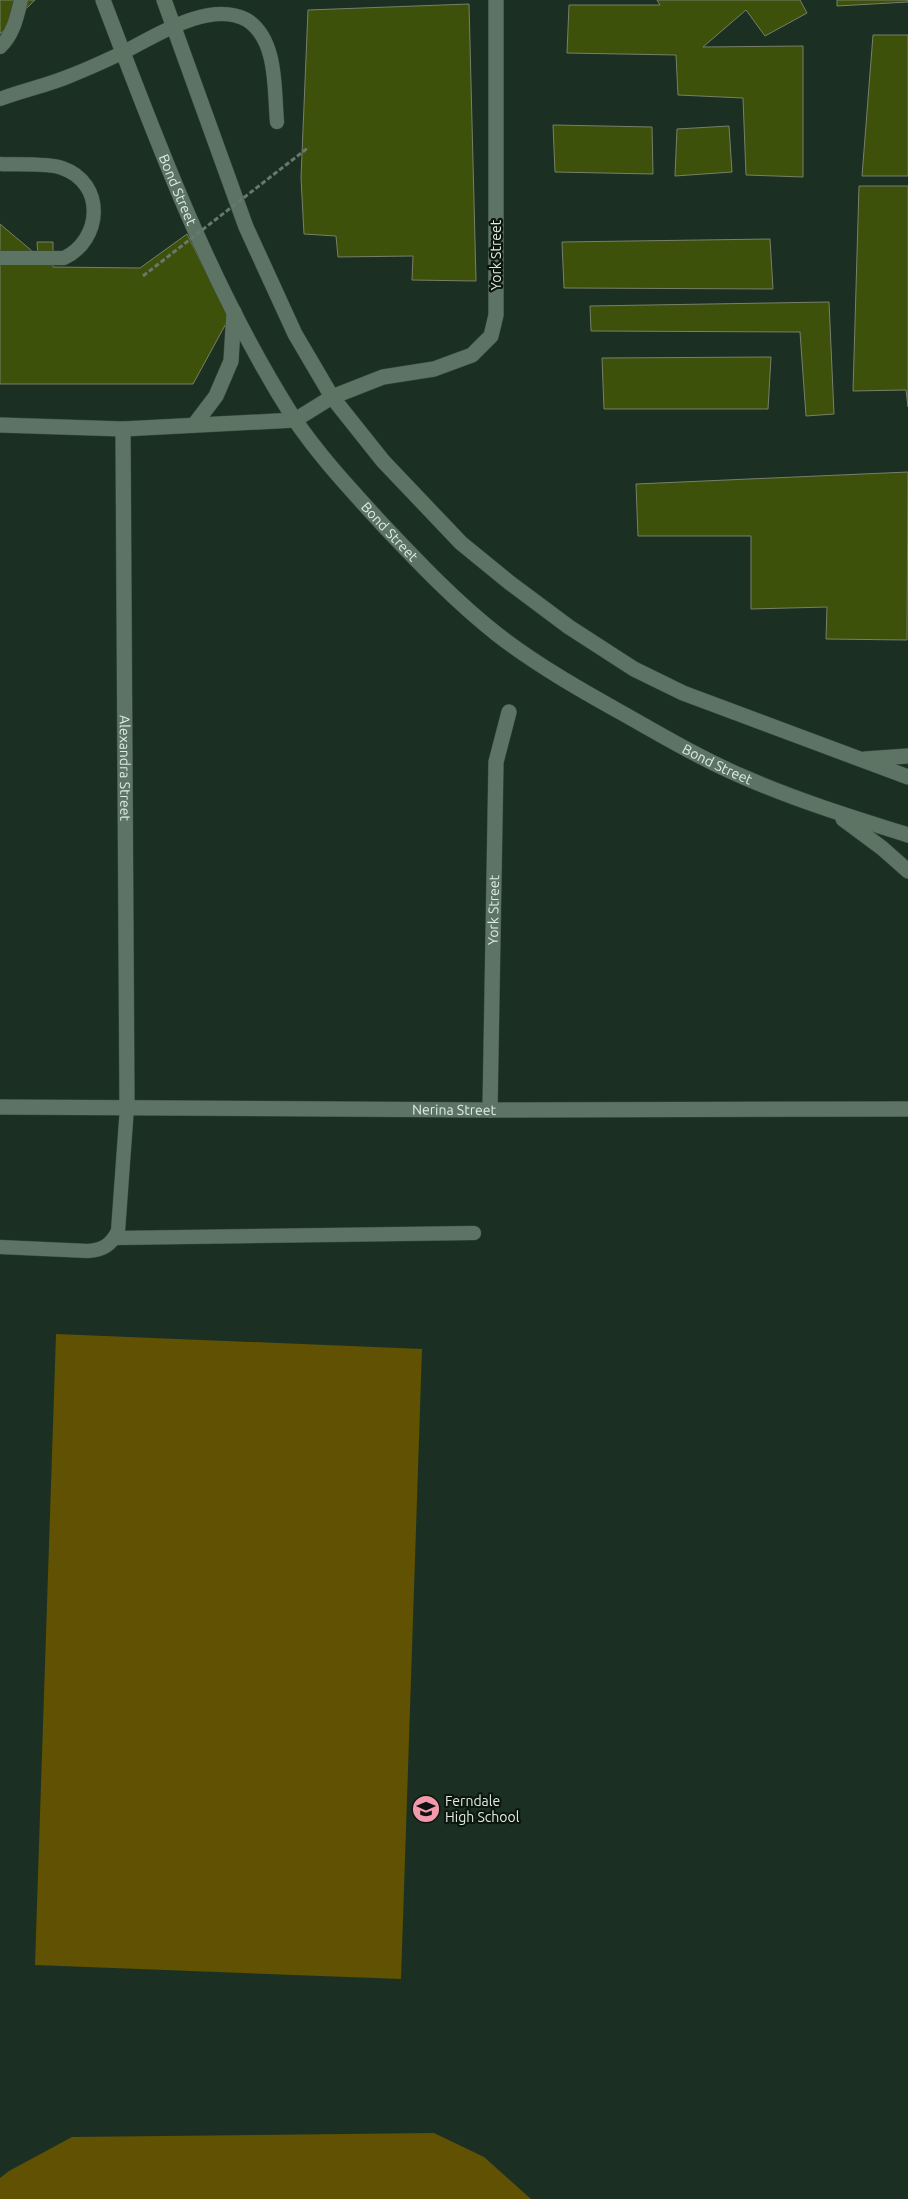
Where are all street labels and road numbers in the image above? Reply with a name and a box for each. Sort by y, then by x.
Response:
street label: Bond Street [156,152,200,228]
street label: York Street [488,219,504,290]
street label: Bond Street [358,499,422,565]
street label: Alexandra Street [117,715,133,821]
street label: Bond Street [680,740,755,788]
street label: York Street [485,874,502,945]
street label: Nerina Street [412,1102,497,1118]

